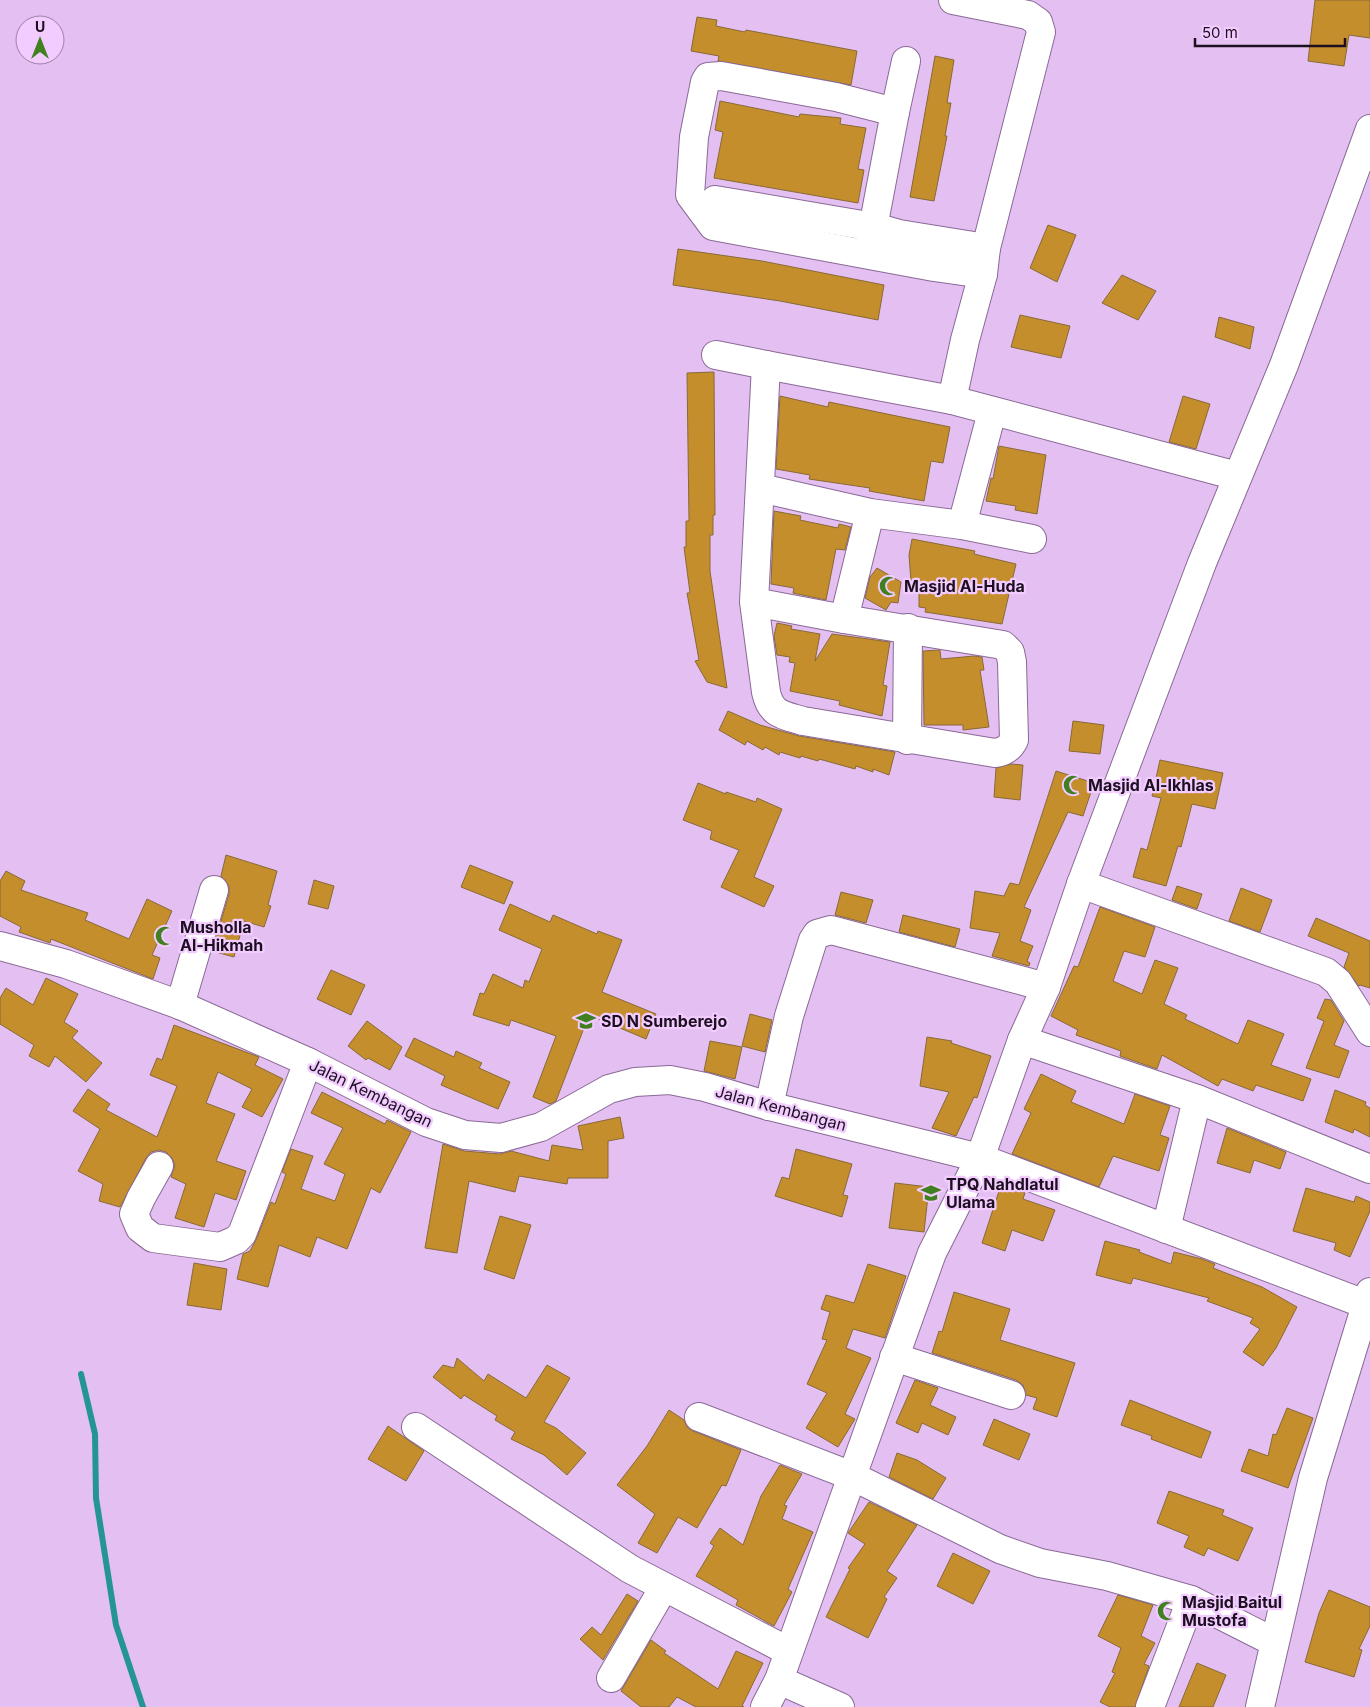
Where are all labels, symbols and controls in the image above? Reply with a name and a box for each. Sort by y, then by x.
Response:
north arrow [15,15,65,65]
scale bar [1195,15,1345,47]
text: U [35,18,45,35]
text: 50 m [1202,23,1238,42]
mosque icon: Masjid Al-Huda [878,575,900,597]
place label: Masjid Al-Huda [904,576,1025,596]
mosque icon: Masjid Al-Ikhlas [1062,774,1084,796]
place label: Masjid Al-Ikhlas [1088,775,1214,795]
place label: Musholla Al-Hikmah [180,917,263,955]
mosque icon: Musholla Al-Hikmah [154,925,176,947]
school or university icon: SD N Sumberejo [575,1010,597,1032]
place label: SD N Sumberejo [601,1011,727,1031]
street label: Jalan Kembangan [306,1054,436,1132]
street label: Jalan Kembangan [713,1081,849,1135]
place label: TPQ Nahdlatul Ulama [946,1174,1059,1212]
school or university icon: TPQ Nahdlatul Ulama [920,1182,942,1204]
place label: Masjid Baitul Mustofa [1182,1592,1282,1630]
mosque icon: Masjid Baitul Mustofa [1156,1600,1178,1622]

